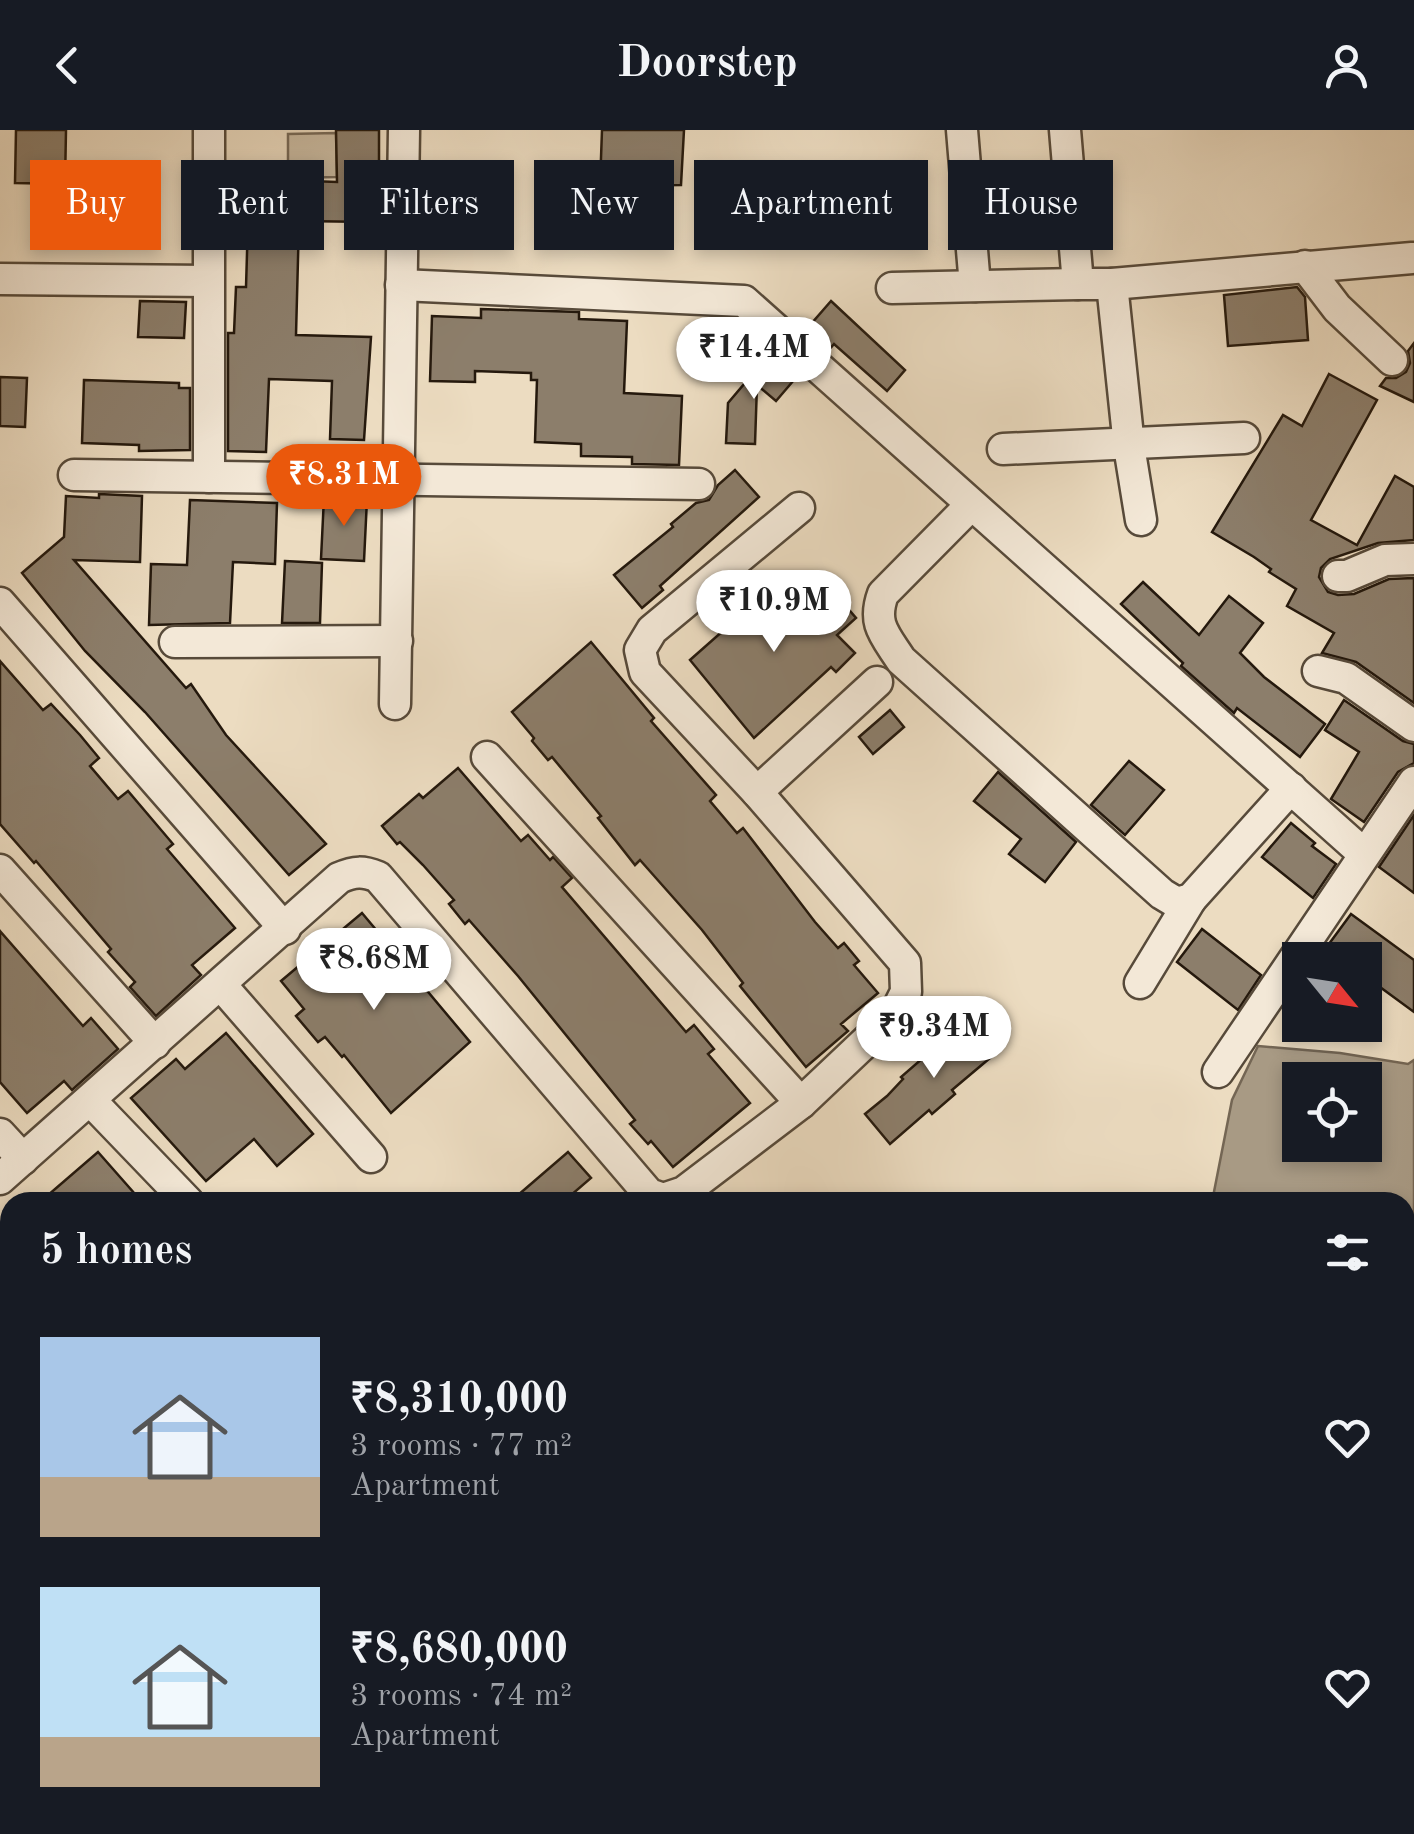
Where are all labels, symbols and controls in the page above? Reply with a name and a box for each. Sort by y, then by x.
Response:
icon: back [40,38,95,93]
icon: person [1319,38,1374,93]
text: Doorstep [616,42,798,87]
chip: Buy [30,160,161,250]
chip: Rent [181,160,324,250]
chip: Filters [344,160,514,250]
chip: New [534,160,674,250]
chip: Apartment [694,160,928,250]
chip: House [948,160,1113,250]
pin: ₹14.4M [673,317,835,402]
text: ₹14.4M [698,333,810,365]
pin: ₹8.31M [263,444,425,529]
text: ₹8.31M [288,460,400,492]
pin: ₹10.9M [693,570,855,655]
text: ₹10.9M [718,586,830,618]
pin: ₹8.68M [293,928,455,1013]
north arrow [1282,942,1382,1042]
map controls [1282,942,1382,1162]
text: ₹8.68M [318,944,430,976]
pin: ₹9.34M [853,996,1015,1081]
text: ₹9.34M [878,1012,990,1044]
button: locate [1282,1062,1382,1162]
icon: filters [1320,1225,1375,1280]
text: 5 homes [40,1231,192,1273]
icon: home [120,1377,240,1497]
text: ₹8,310,000 [350,1380,568,1422]
icon: heart [1320,1410,1375,1465]
text: 3 rooms · 77 m² [350,1431,572,1463]
text: Apartment [350,1471,500,1503]
icon: home [120,1627,240,1747]
text: ₹8,680,000 [350,1630,568,1672]
icon: heart [1320,1660,1375,1715]
text: 3 rooms · 74 m² [350,1681,572,1713]
text: Apartment [350,1721,500,1753]

